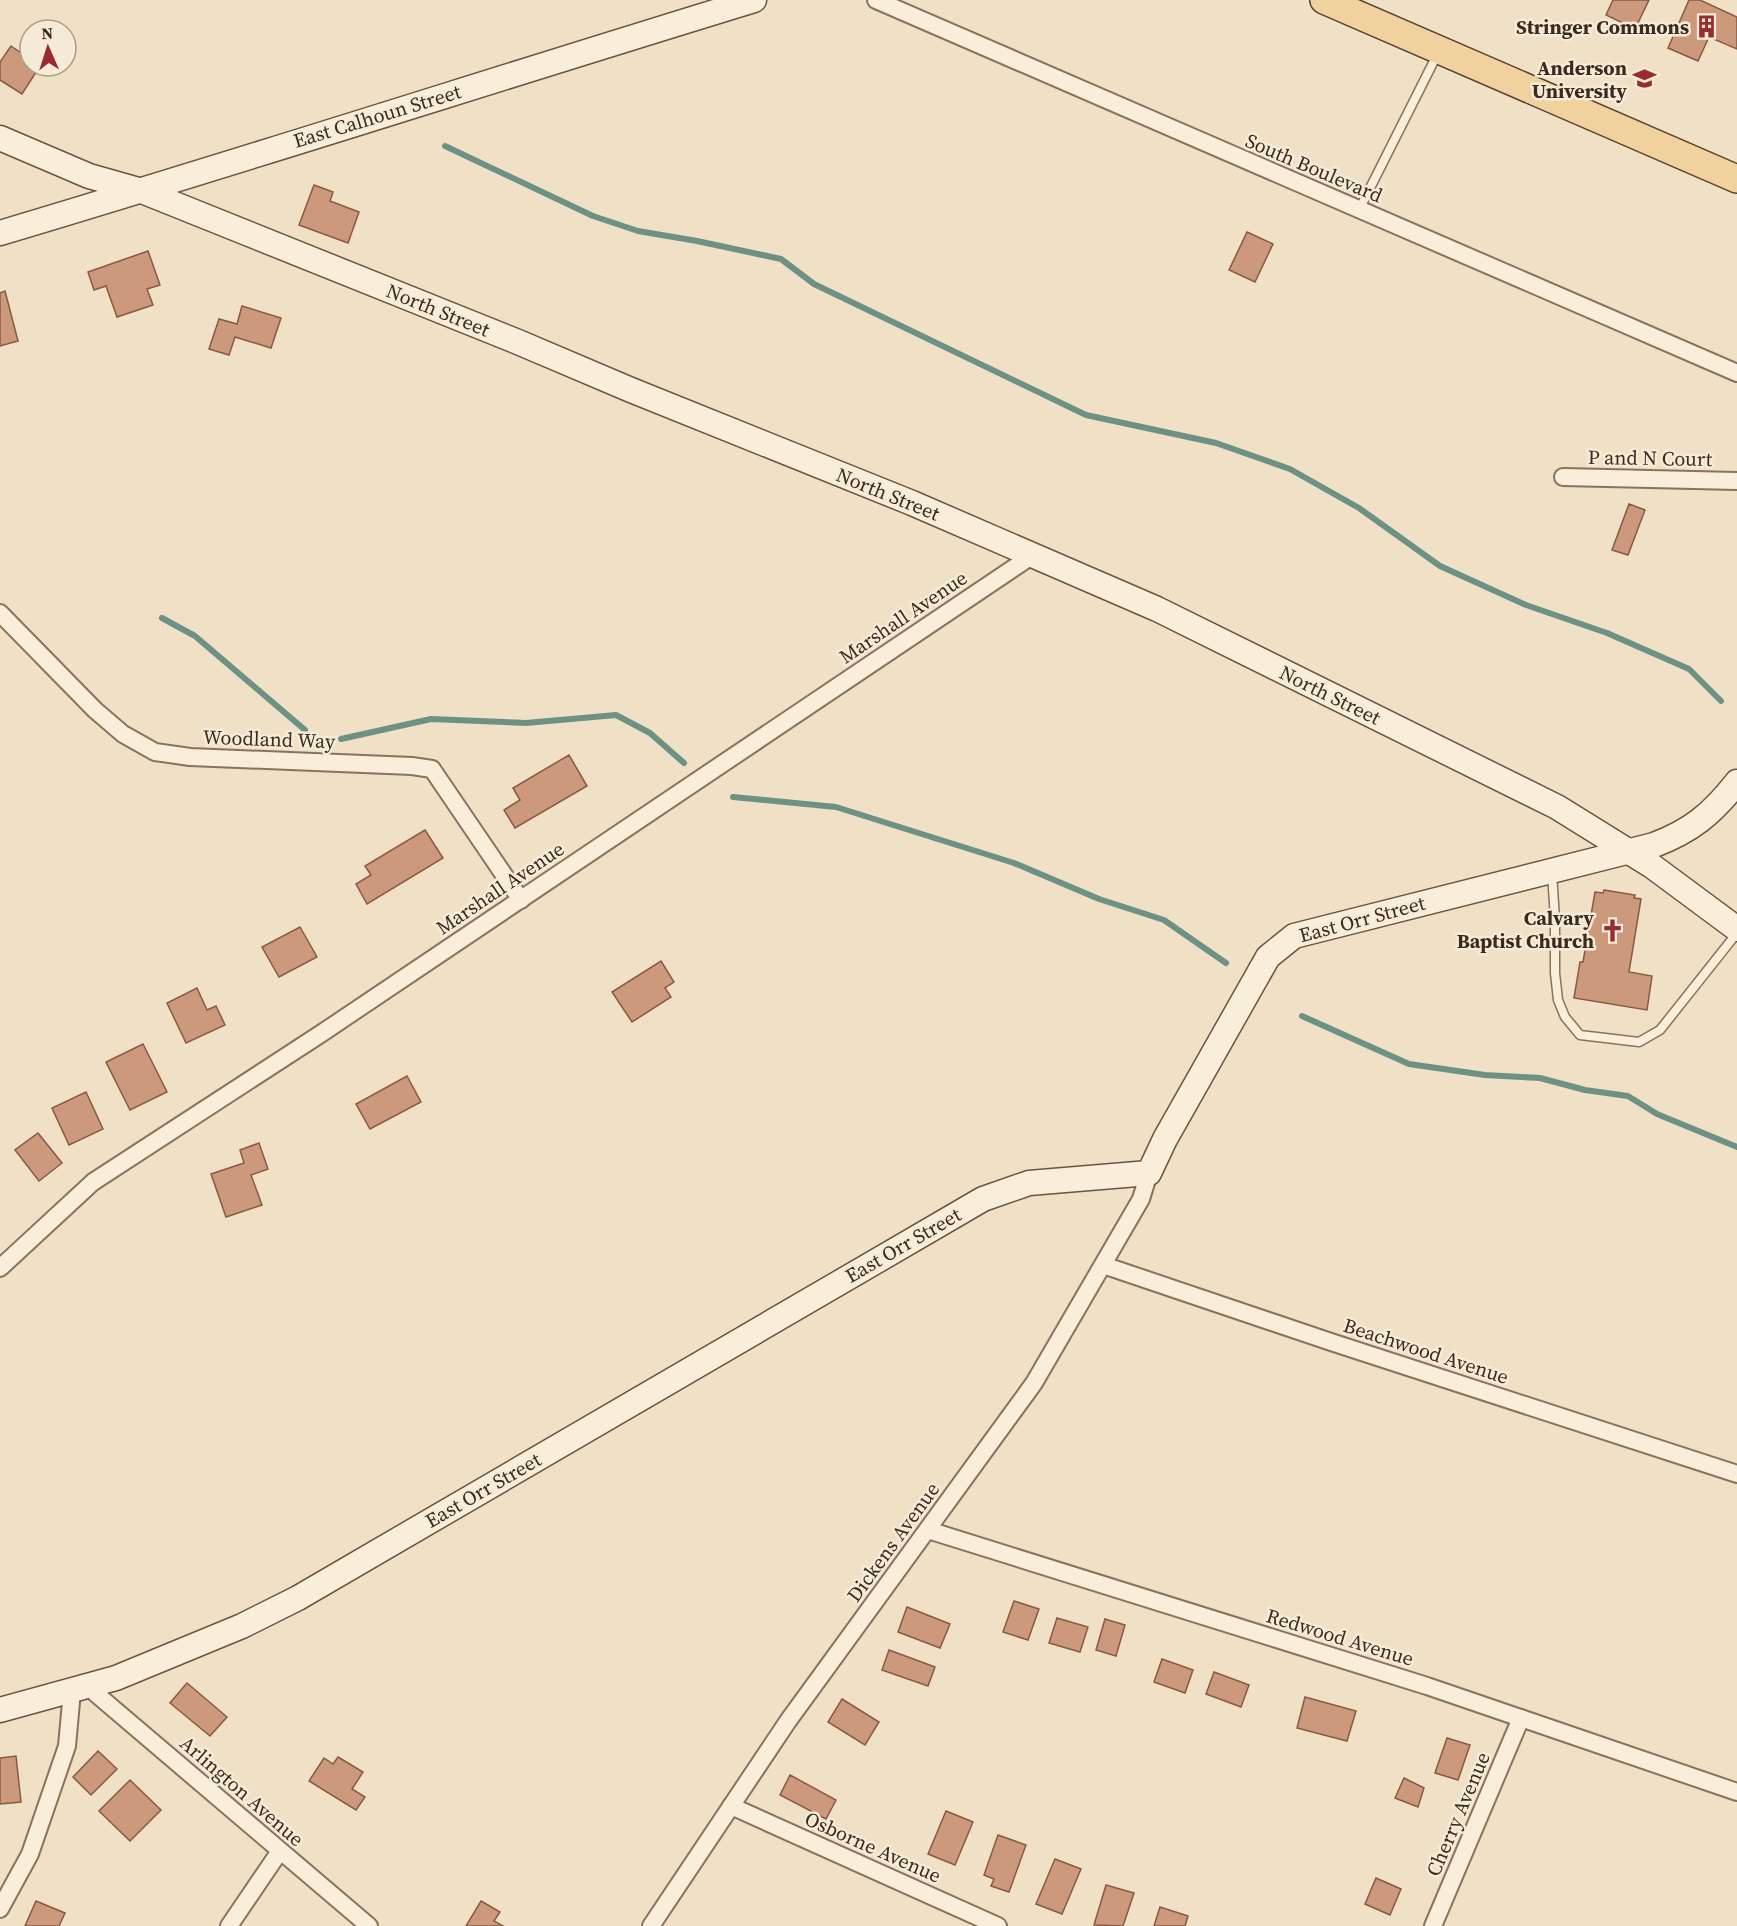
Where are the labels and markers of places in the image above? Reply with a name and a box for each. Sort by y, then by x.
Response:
place label: Stringer Commons [1516,13,1689,41]
building icon: Stringer Commons [1694,14,1720,40]
place label: Anderson University [1532,54,1627,105]
school or university icon: Anderson University [1632,66,1658,92]
place label: Calvary Baptist Church [1457,904,1594,955]
church icon: Calvary Baptist Church [1599,917,1625,943]

